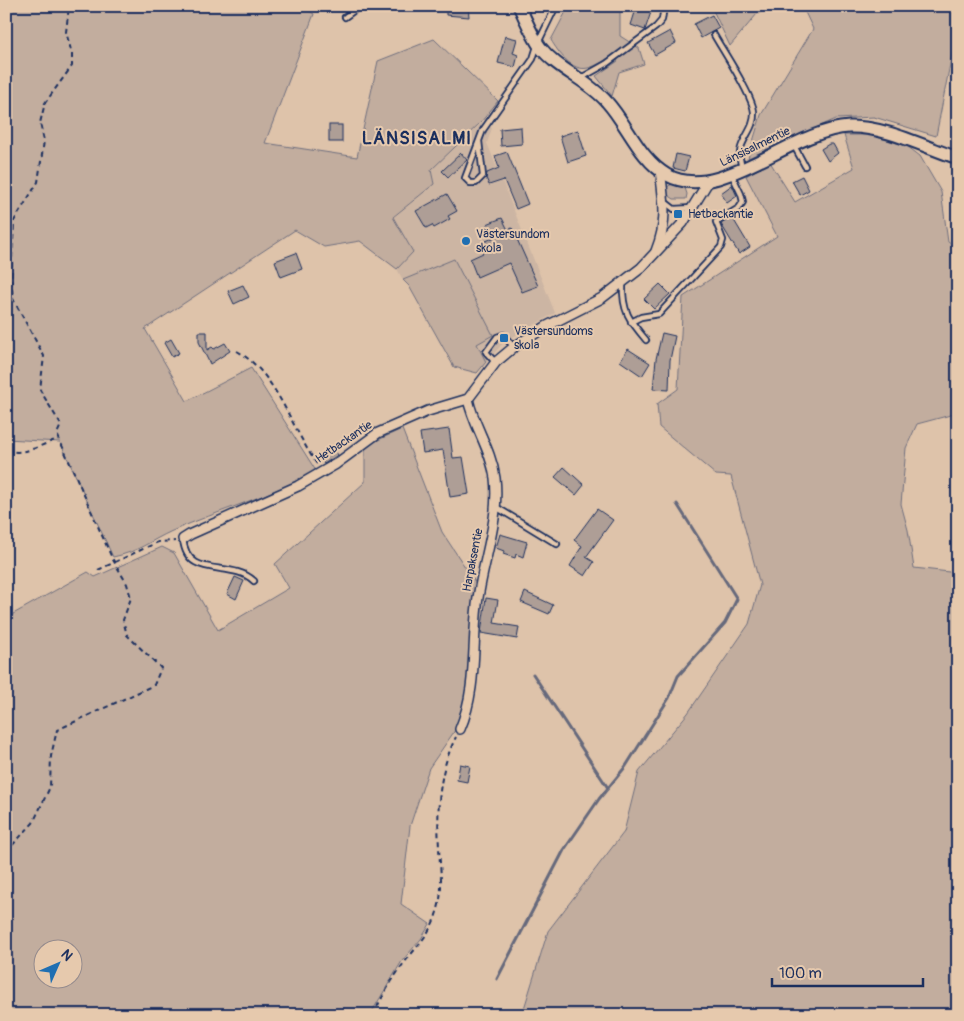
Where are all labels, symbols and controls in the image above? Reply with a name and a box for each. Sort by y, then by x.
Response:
street label: Länsisalmentie [717,124,793,170]
district label: LÄNSISALMI [362,127,472,150]
place label: Hetbackantie [688,207,753,222]
marker: Hetbackantie [672,208,684,220]
place label: Västersundom skola [476,227,550,256]
marker: Västersundom skola [460,235,472,247]
place label: Västersundoms skola [514,324,593,353]
marker: Västersundoms skola [498,332,510,344]
street label: Hetbackantie [313,418,375,466]
street label: Harpaksentie [460,527,487,593]
north arrow [32,938,82,988]
text: N [57,946,76,965]
scale bar [772,956,923,988]
text: 100 m [779,964,822,983]

